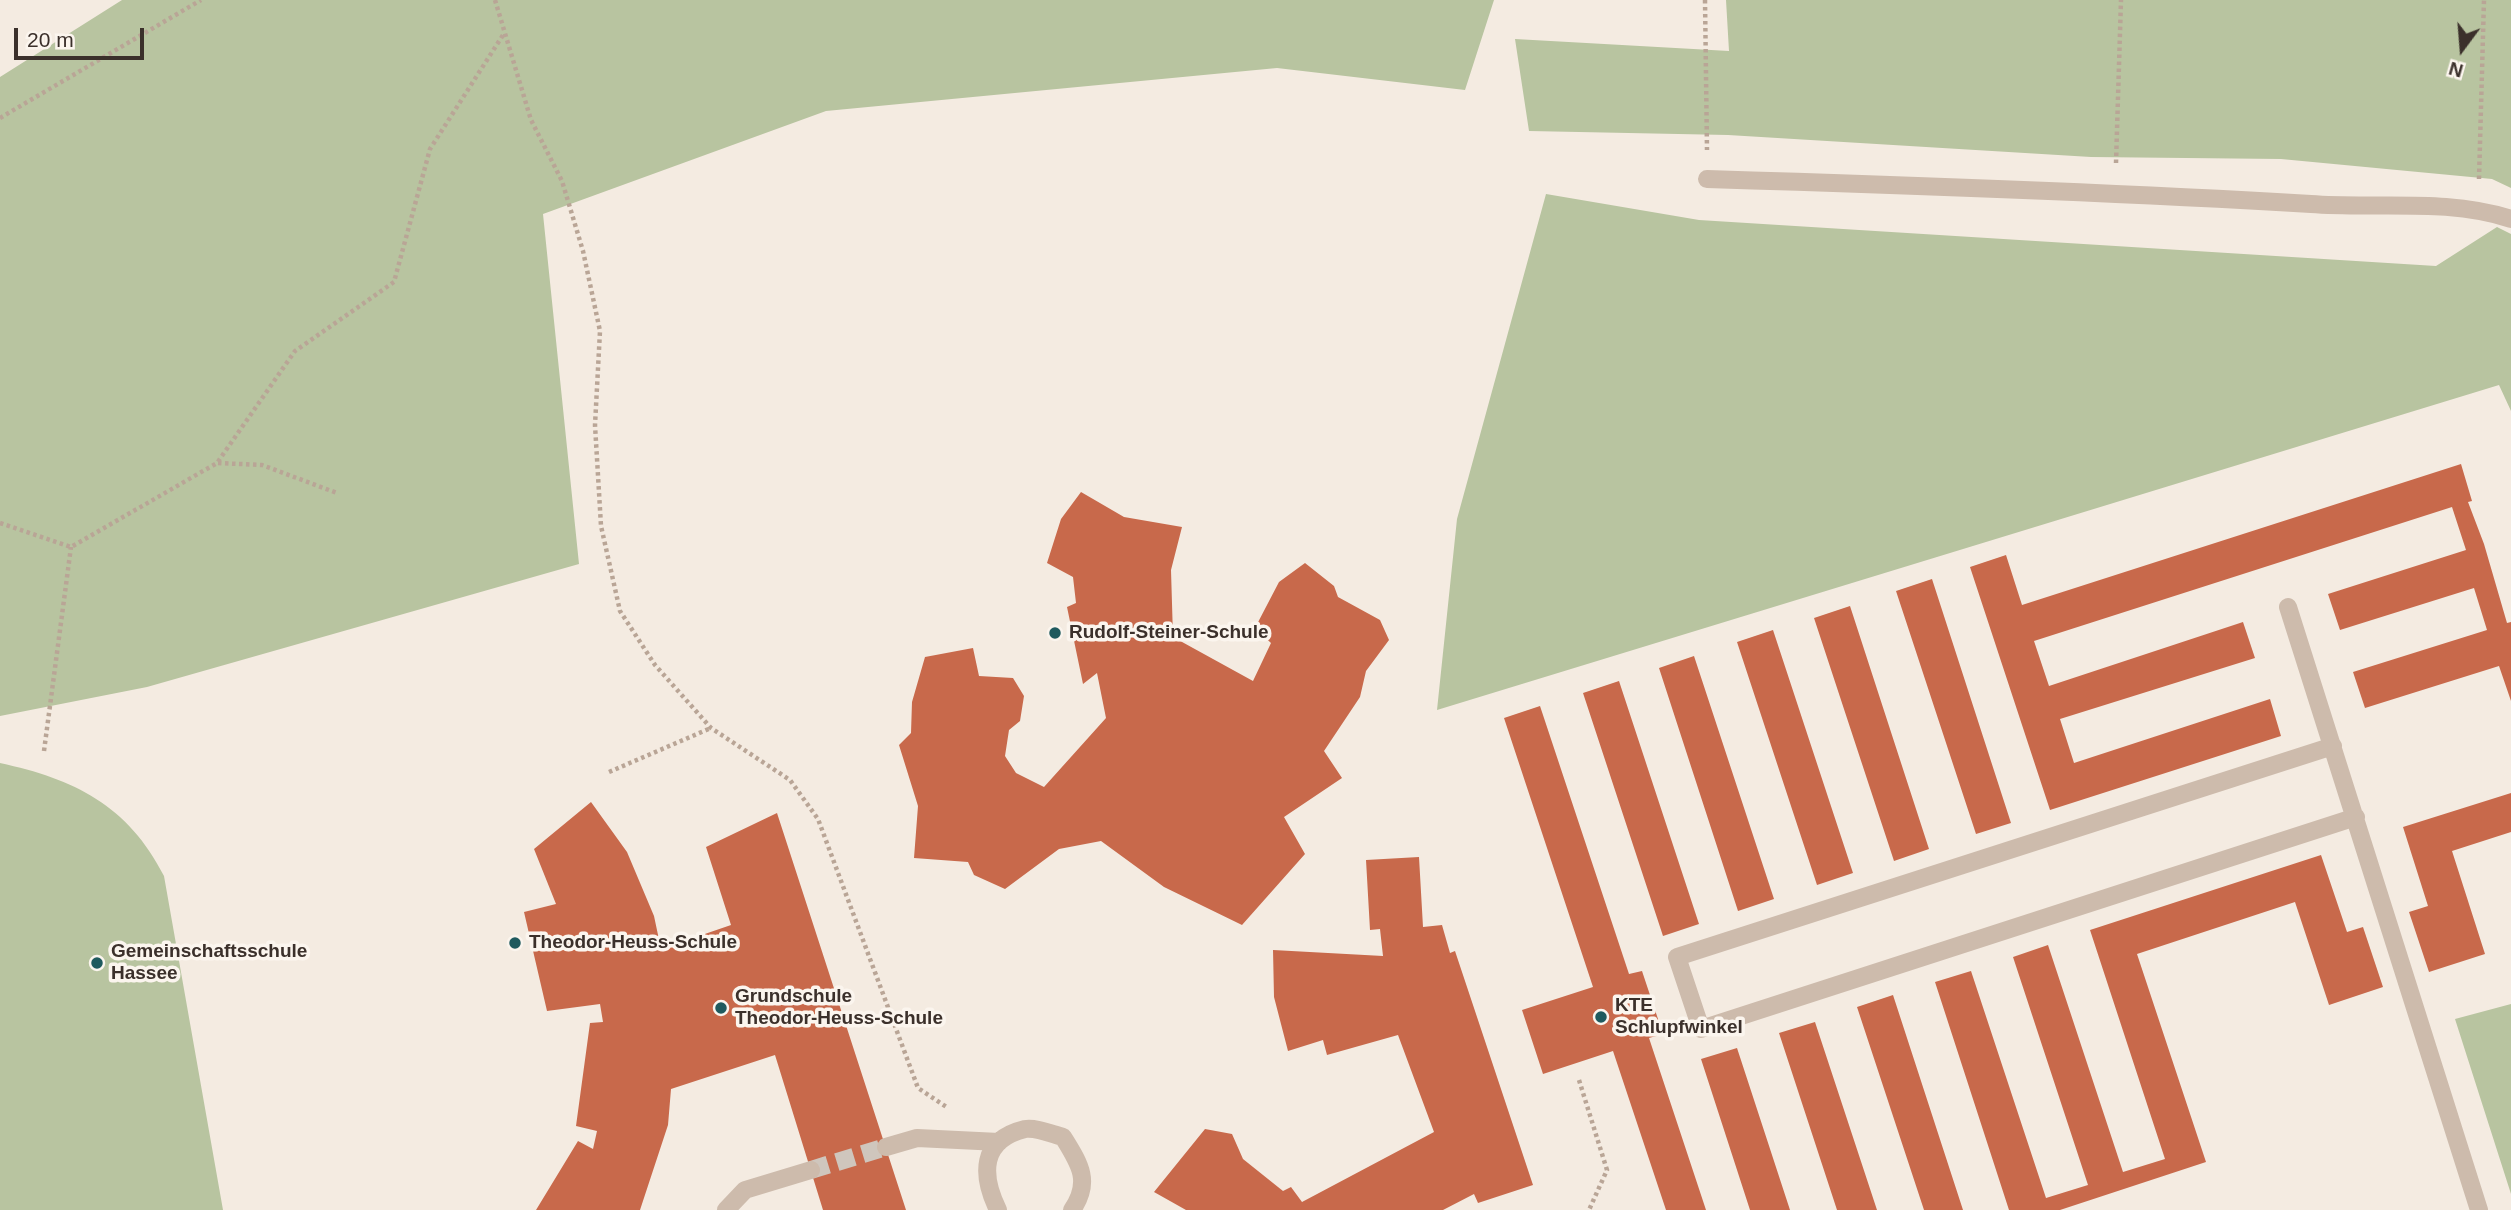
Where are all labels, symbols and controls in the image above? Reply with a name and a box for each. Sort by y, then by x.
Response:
scale bar [18,14,147,58]
north arrow [2427,14,2497,84]
text: 20 m [27,28,74,51]
text: N [2447,58,2466,82]
place label: Rudolf-Steiner-Schule [1069,622,1269,644]
marker: Rudolf-Steiner-Schule [1047,625,1063,641]
place label: Theodor-Heuss-Schule [529,932,737,954]
marker: Theodor-Heuss-Schule [507,935,523,951]
place label: Gemeinschaftsschule Hassee [111,941,307,985]
marker: Gemeinschaftsschule Hassee [89,955,105,971]
place label: Grundschule Theodor-Heuss-Schule [735,986,943,1030]
place label: KTE Schlupfwinkel [1615,995,1743,1039]
marker: Grundschule Theodor-Heuss-Schule [713,1000,729,1016]
marker: KTE Schlupfwinkel [1593,1009,1609,1025]

